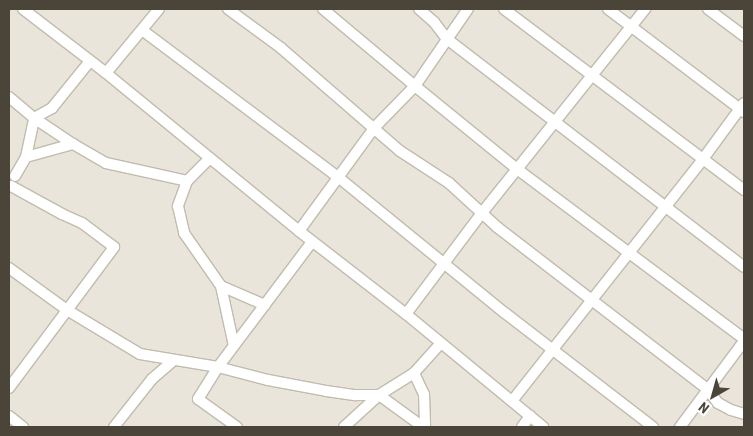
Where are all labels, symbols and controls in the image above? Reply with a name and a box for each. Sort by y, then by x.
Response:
north arrow [688,371,738,421]
text: N [695,399,712,417]

